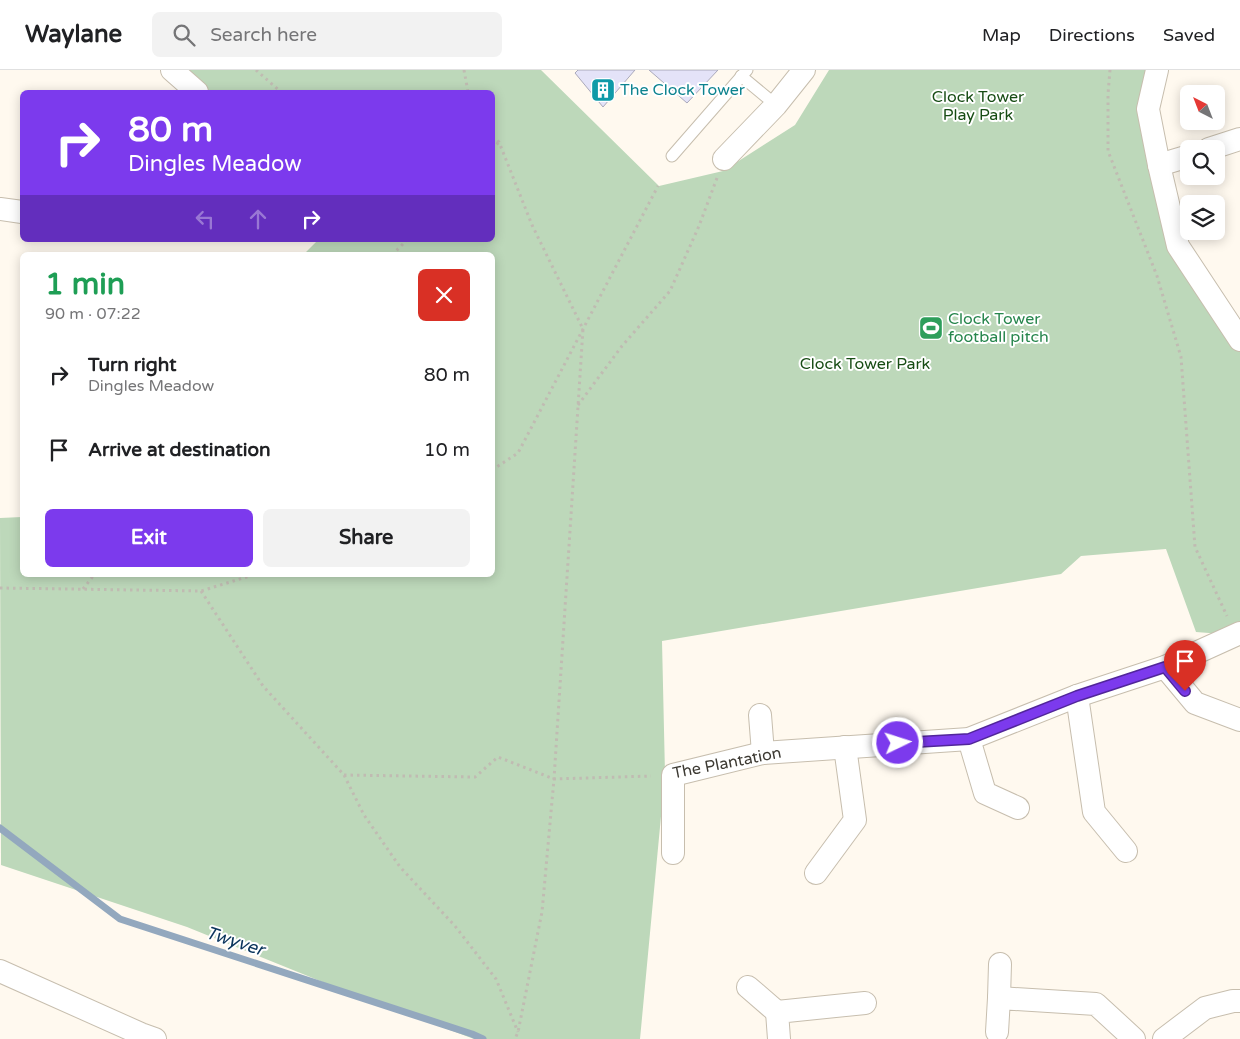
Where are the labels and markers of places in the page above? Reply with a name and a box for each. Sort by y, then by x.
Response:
building icon: The Clock Tower [590,77,616,103]
place label: The Clock Tower [620,80,746,100]
place label: Clock Tower football pitch [948,309,1049,347]
sports icon: Clock Tower football pitch [918,315,944,341]
pin [1164,640,1206,691]

